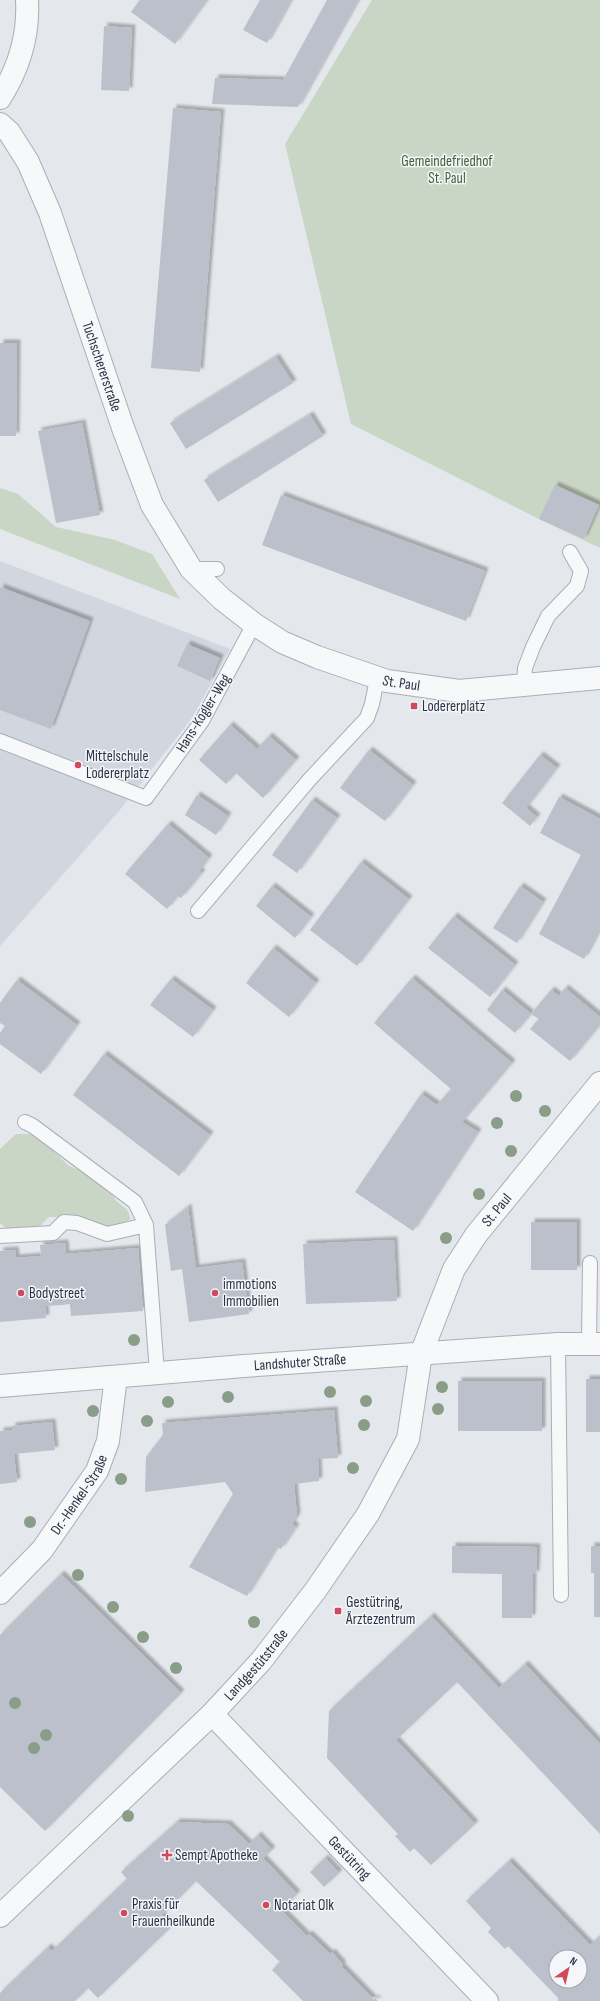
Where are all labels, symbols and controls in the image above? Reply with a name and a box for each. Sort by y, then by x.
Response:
park label: Gemeindefriedhof St. Paul [401,152,493,188]
street label: Tuchschererstraße [77,319,126,414]
street label: Hans-Kogler-Weg [172,670,235,756]
street label: St. Paul [380,671,421,695]
place label: Lodererplatz [422,697,486,716]
marker: Lodererplatz [409,701,419,711]
place label: Mittelschule Lodererplatz [86,747,150,783]
marker: Mittelschule Lodererplatz [73,760,83,770]
street label: St. Paul [478,1190,516,1231]
place label: immotions Immobilien [223,1275,279,1311]
place label: Bodystreet [29,1284,85,1303]
marker: Bodystreet [16,1288,26,1298]
marker: immotions Immobilien [210,1288,220,1298]
street label: Landshuter Straße [253,1350,347,1375]
street label: Dr.-Henkel-Straße [46,1452,112,1539]
place label: Gestütring, Ärztezentrum [345,1593,415,1629]
marker: Gestütring, Ärztezentrum [333,1606,343,1616]
street label: Landgestütstraße [220,1625,292,1705]
street label: Gestütring [324,1832,375,1884]
place label: Sempt Apotheke [175,1846,258,1865]
marker: Sempt Apotheke [162,1850,172,1860]
place label: Praxis für Frauenheilkunde [132,1895,215,1931]
place label: Notariat Olk [274,1896,334,1915]
marker: Notariat Olk [261,1900,271,1910]
marker: Praxis für Frauenheilkunde [119,1908,129,1918]
north arrow [548,1949,588,1989]
text: N [567,1954,579,1968]

